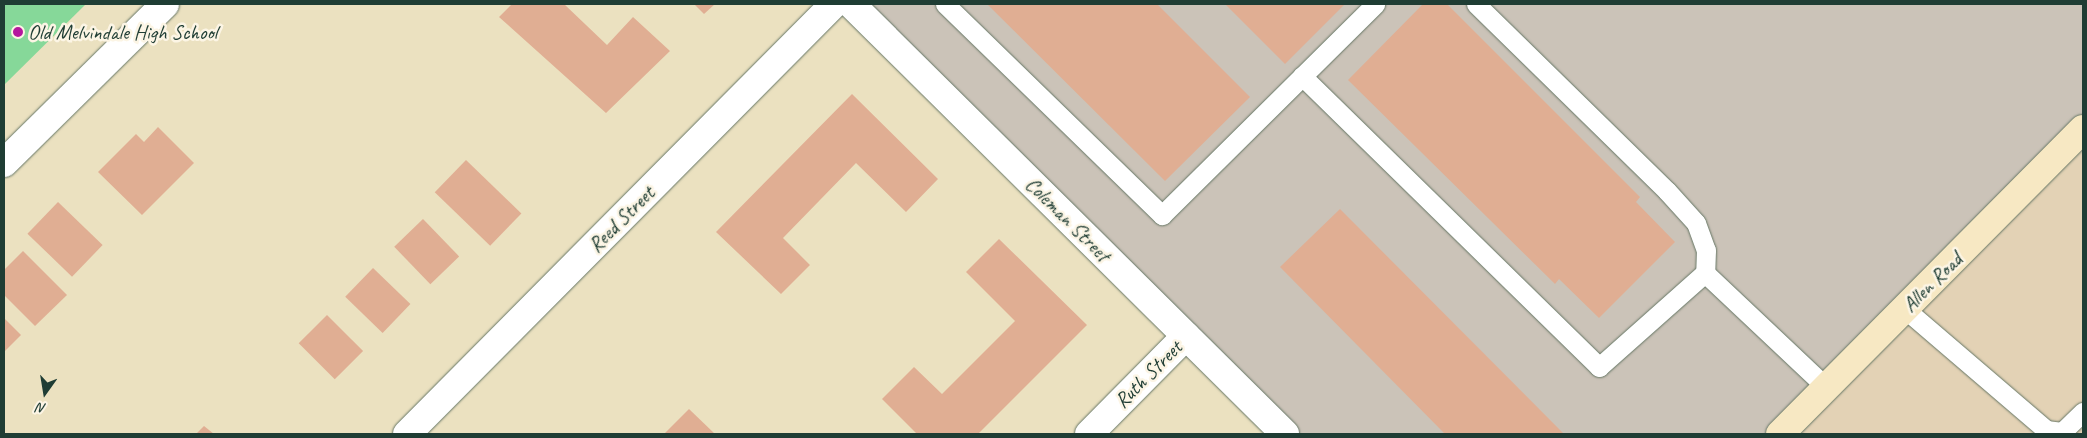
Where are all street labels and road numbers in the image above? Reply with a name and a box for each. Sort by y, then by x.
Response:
street label: Coleman Street [1020,171,1116,267]
street label: Reed Street [582,180,660,258]
street label: Allen Road [1897,247,1967,317]
street label: Ruth Street [1109,335,1187,413]

